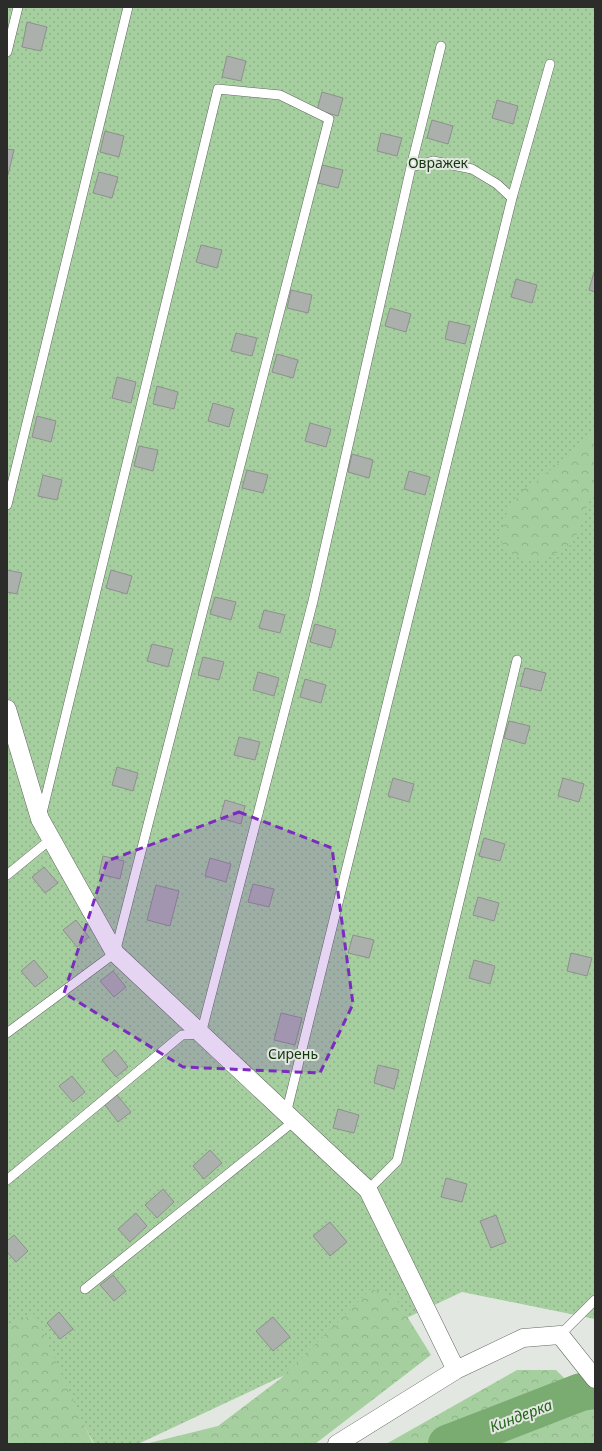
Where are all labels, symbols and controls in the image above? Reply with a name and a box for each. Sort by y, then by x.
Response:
park label: Овражек [408,153,469,172]
park label: Сирень [268,1044,318,1063]
water label: Киндерка [486,1394,555,1436]

